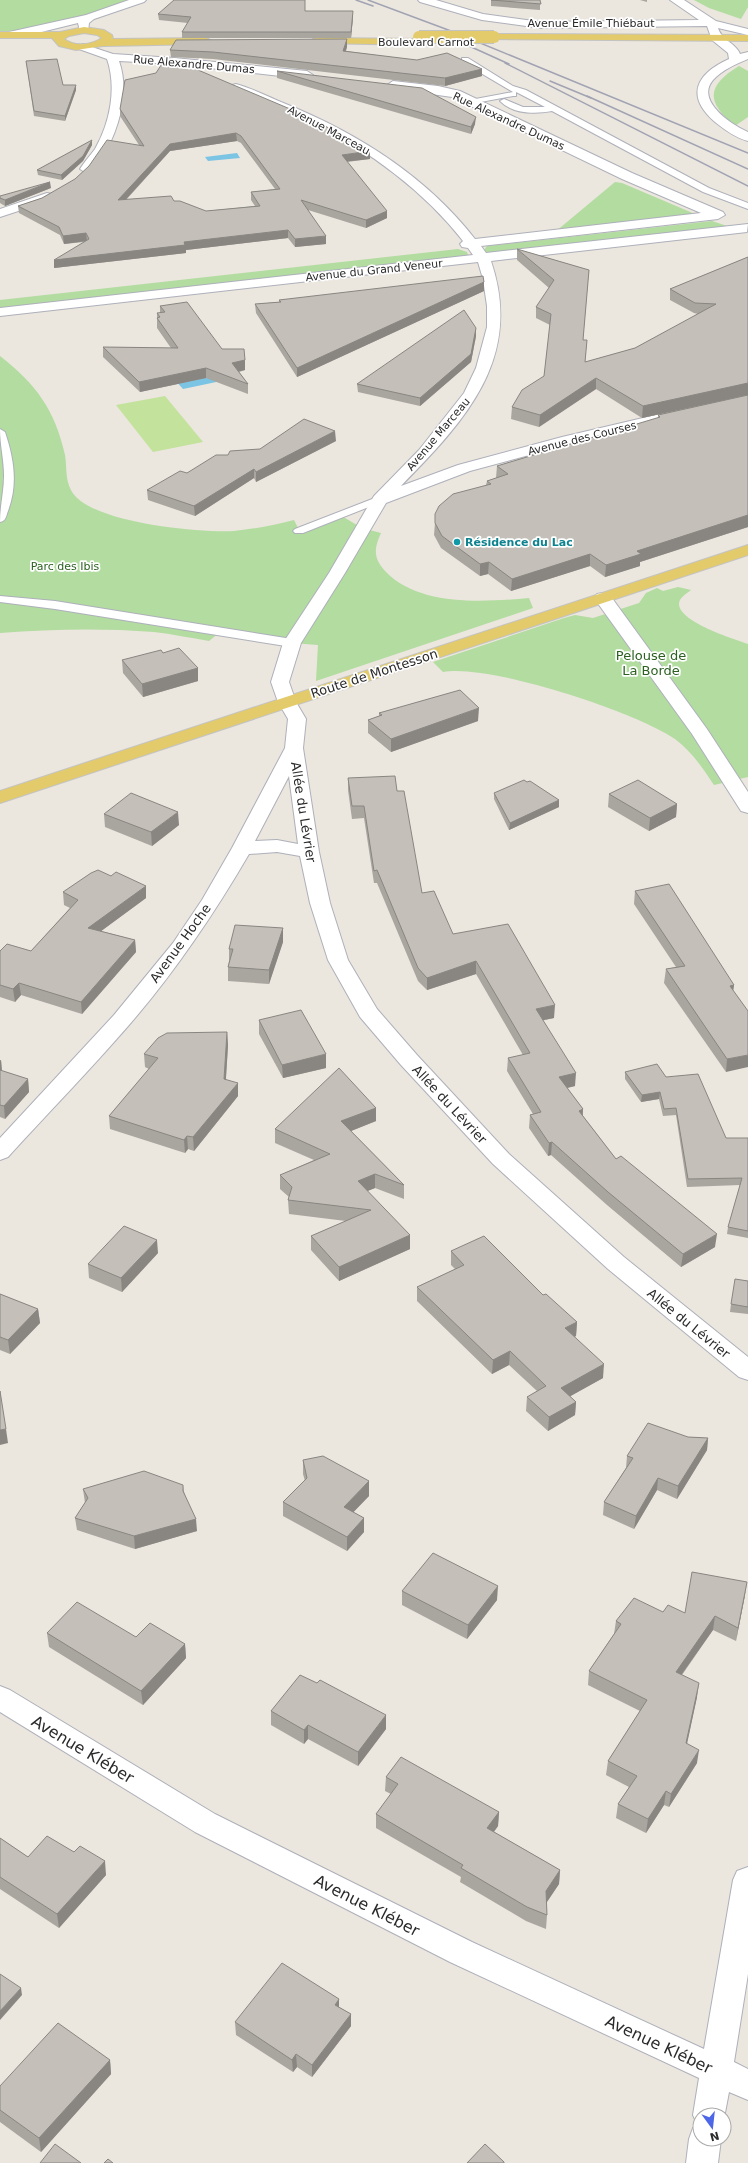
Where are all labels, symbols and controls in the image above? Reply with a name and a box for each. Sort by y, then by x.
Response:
street label: Avenue Émile Thiébaut [528,17,655,30]
street label: Boulevard Carnot [378,36,475,49]
street label: Rue Alexandre Dumas [133,53,256,76]
street label: Rue Alexandre Dumas [451,90,567,153]
street label: Avenue Marceau [285,103,372,158]
street label: Avenue du Grand Veneur [305,257,444,284]
street label: Avenue Marceau [404,395,473,474]
street label: Avenue des Courses [526,419,638,458]
place label: Résidence du Lac [465,536,573,549]
marker: Résidence du Lac [452,537,462,547]
park label: Parc des Ibis [31,560,100,573]
street label: Route de Montesson [309,646,439,701]
park label: Pelouse de La Borde [616,648,686,678]
street label: Allée du Lévrier [288,761,319,864]
street label: Avenue Hoche [147,901,214,986]
street label: Allée du Lévrier [409,1062,490,1147]
street label: Allée du Lévrier [644,1286,733,1362]
street label: Avenue Kléber [28,1711,138,1788]
street label: Avenue Kléber [311,1871,423,1940]
street label: Avenue Kléber [602,2011,716,2078]
north arrow [692,2107,732,2147]
text: N [708,2129,721,2144]

